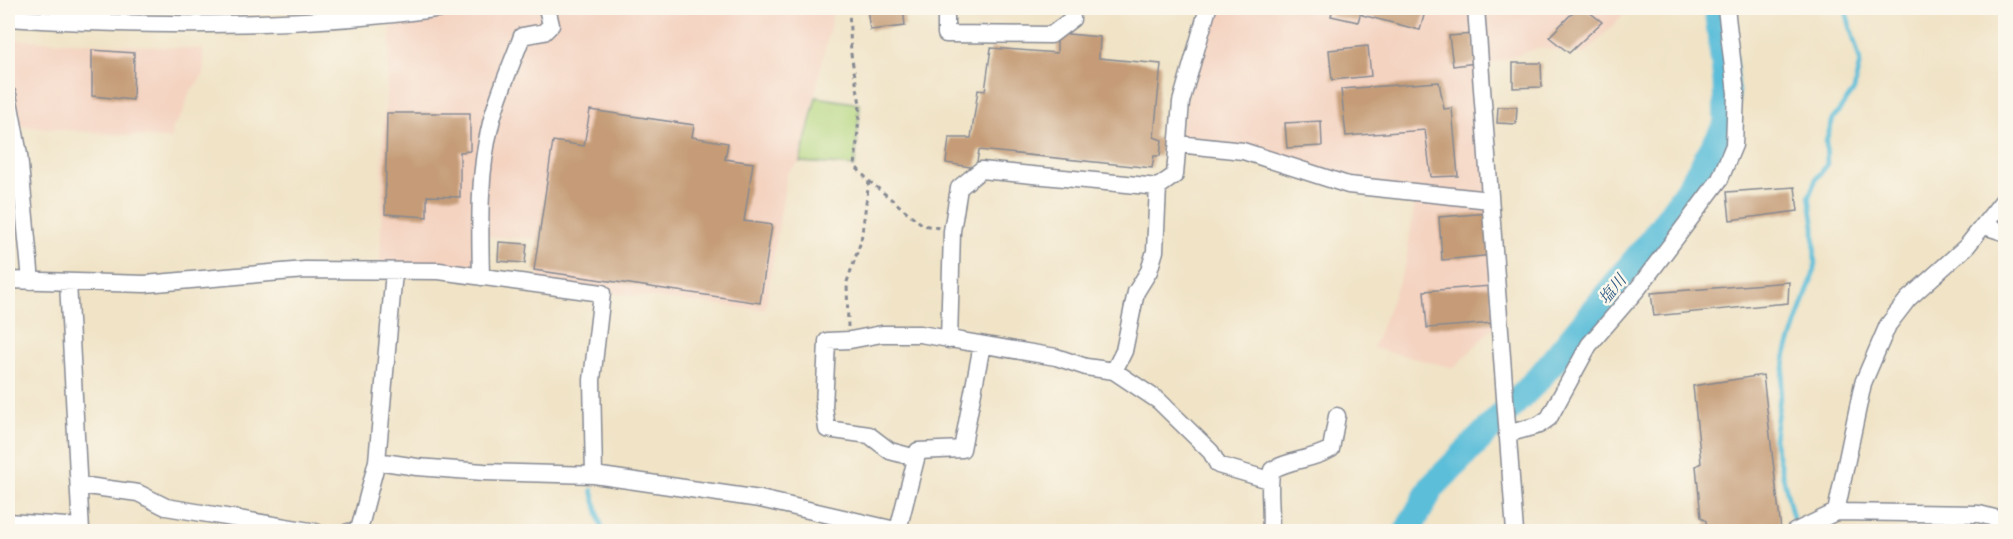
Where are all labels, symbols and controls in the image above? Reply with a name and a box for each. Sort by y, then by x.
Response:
water label: 塩川 [1594,269,1631,308]

